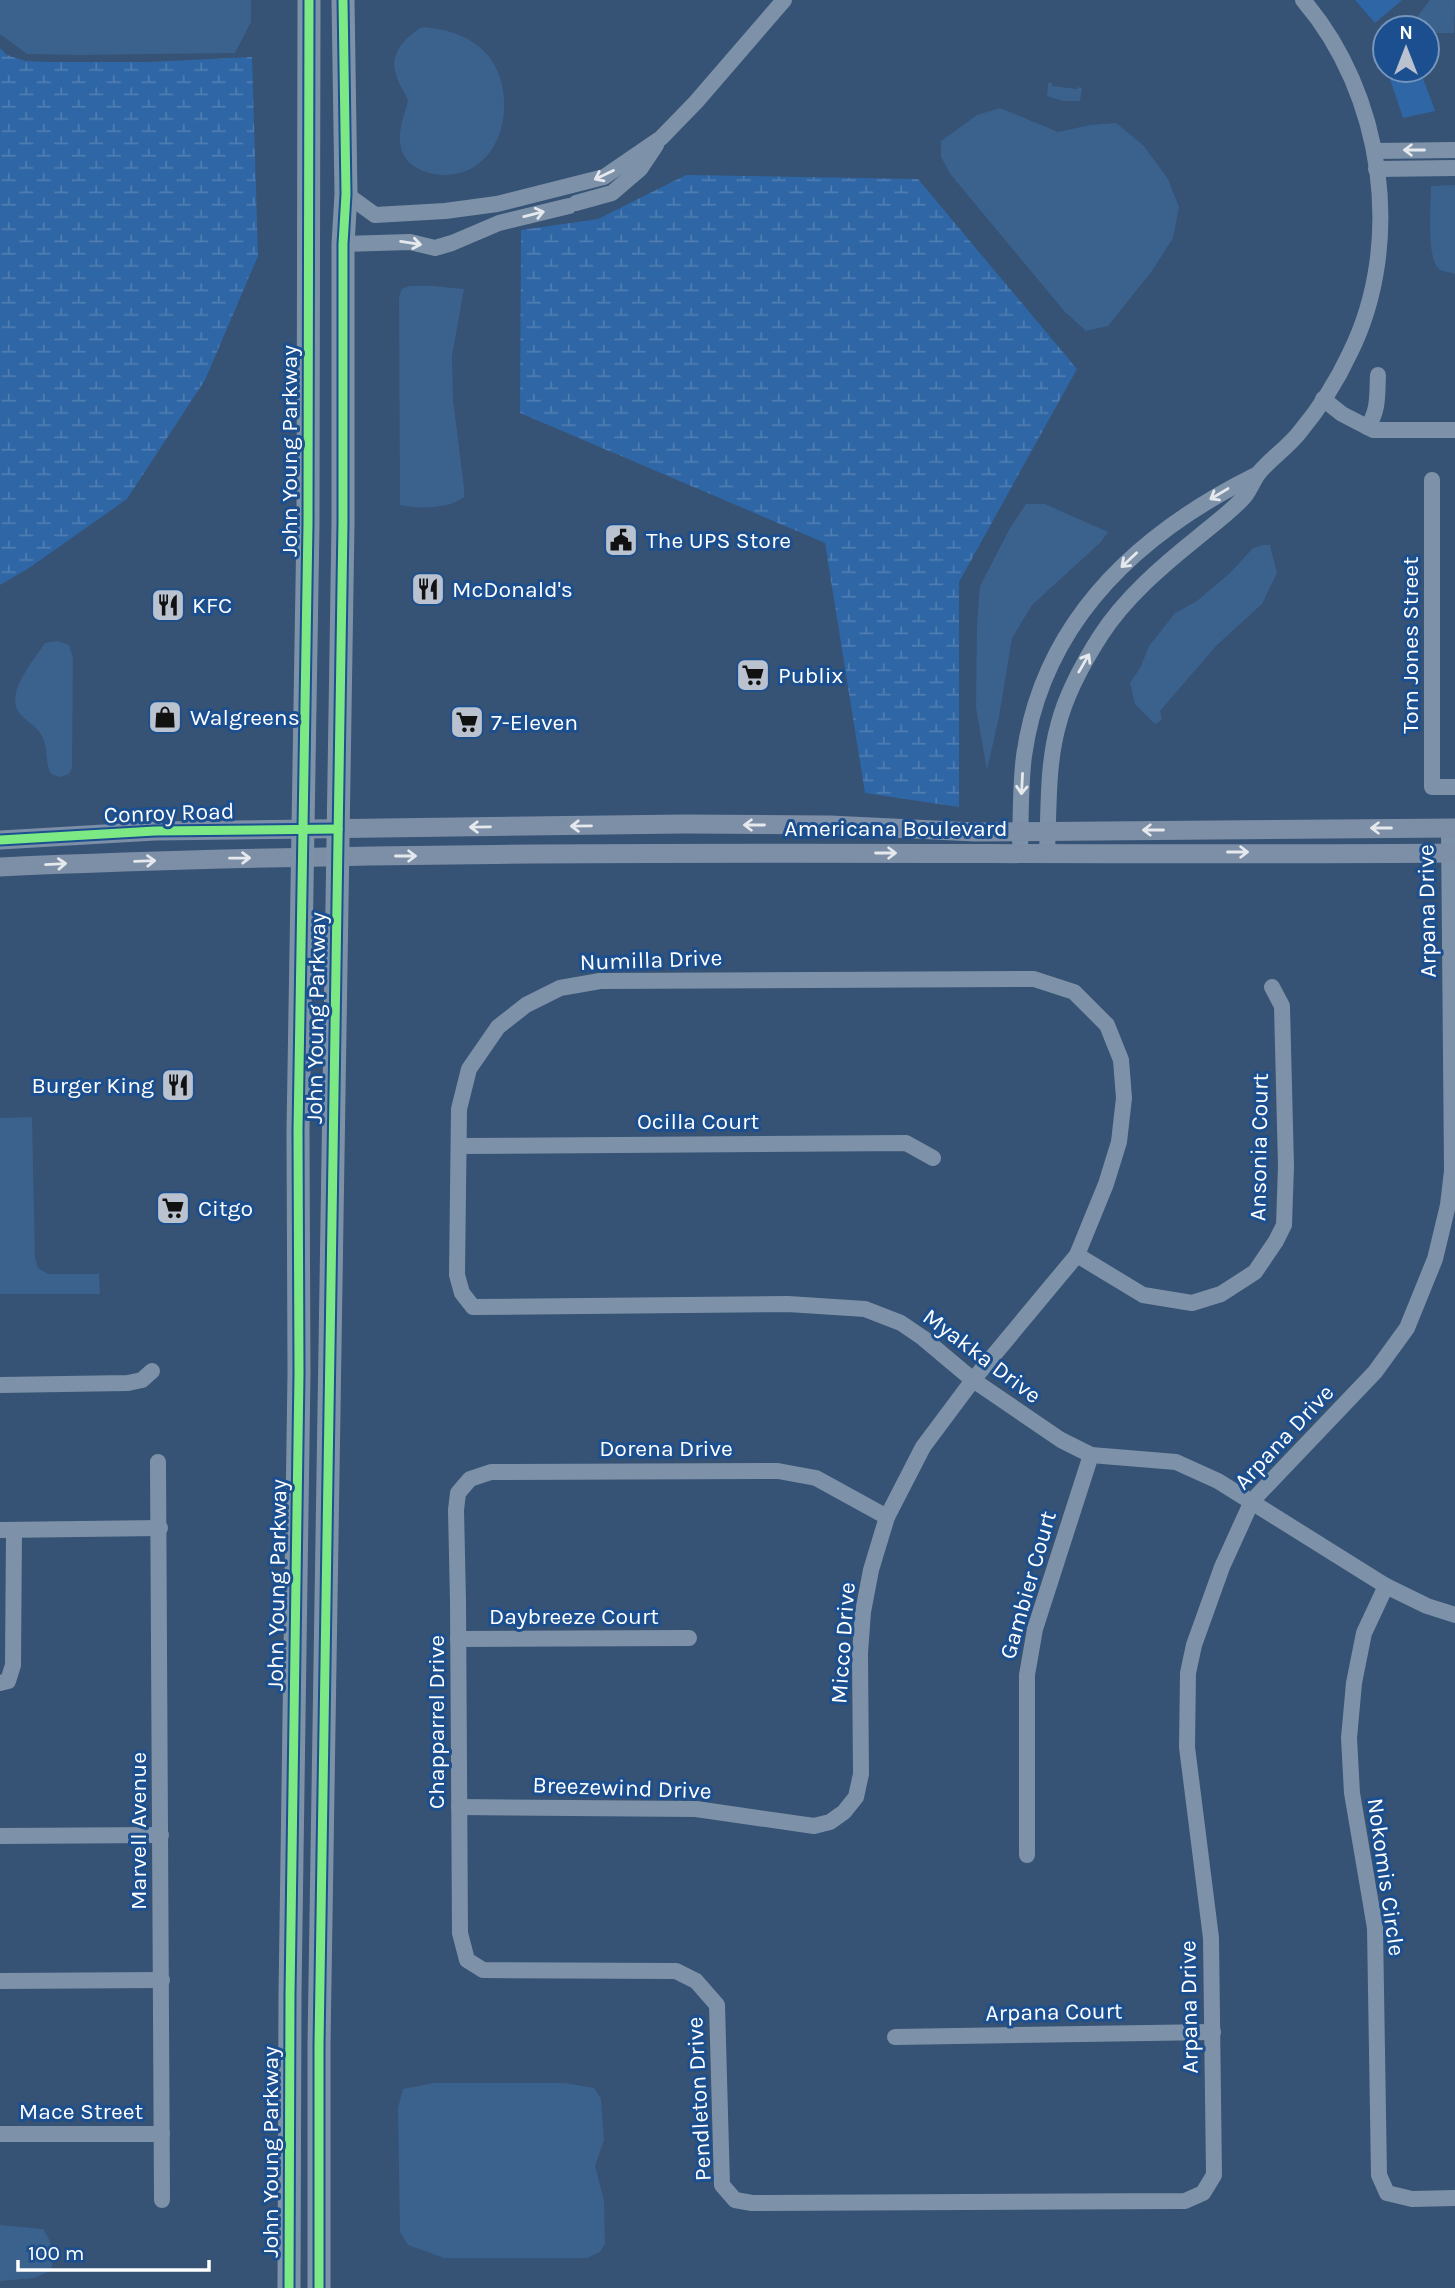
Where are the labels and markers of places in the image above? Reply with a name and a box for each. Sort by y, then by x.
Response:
public building icon: The UPS Store [602,521,640,559]
place label: The UPS Store [646,527,791,554]
restaurant icon: McDonald's [409,570,447,608]
place label: McDonald's [452,576,573,603]
restaurant icon: KFC [149,586,187,624]
place label: KFC [192,592,232,619]
supermarket icon: Publix [734,656,772,694]
place label: Publix [778,662,844,689]
shop icon: Walgreens [146,698,184,736]
supermarket icon: 7-Eleven [448,703,486,741]
place label: Walgreens [190,704,300,731]
place label: 7-Eleven [491,709,578,736]
restaurant icon: Burger King [159,1066,197,1104]
place label: Burger King [32,1072,154,1099]
supermarket icon: Citgo [154,1189,192,1227]
place label: Citgo [198,1195,253,1222]

